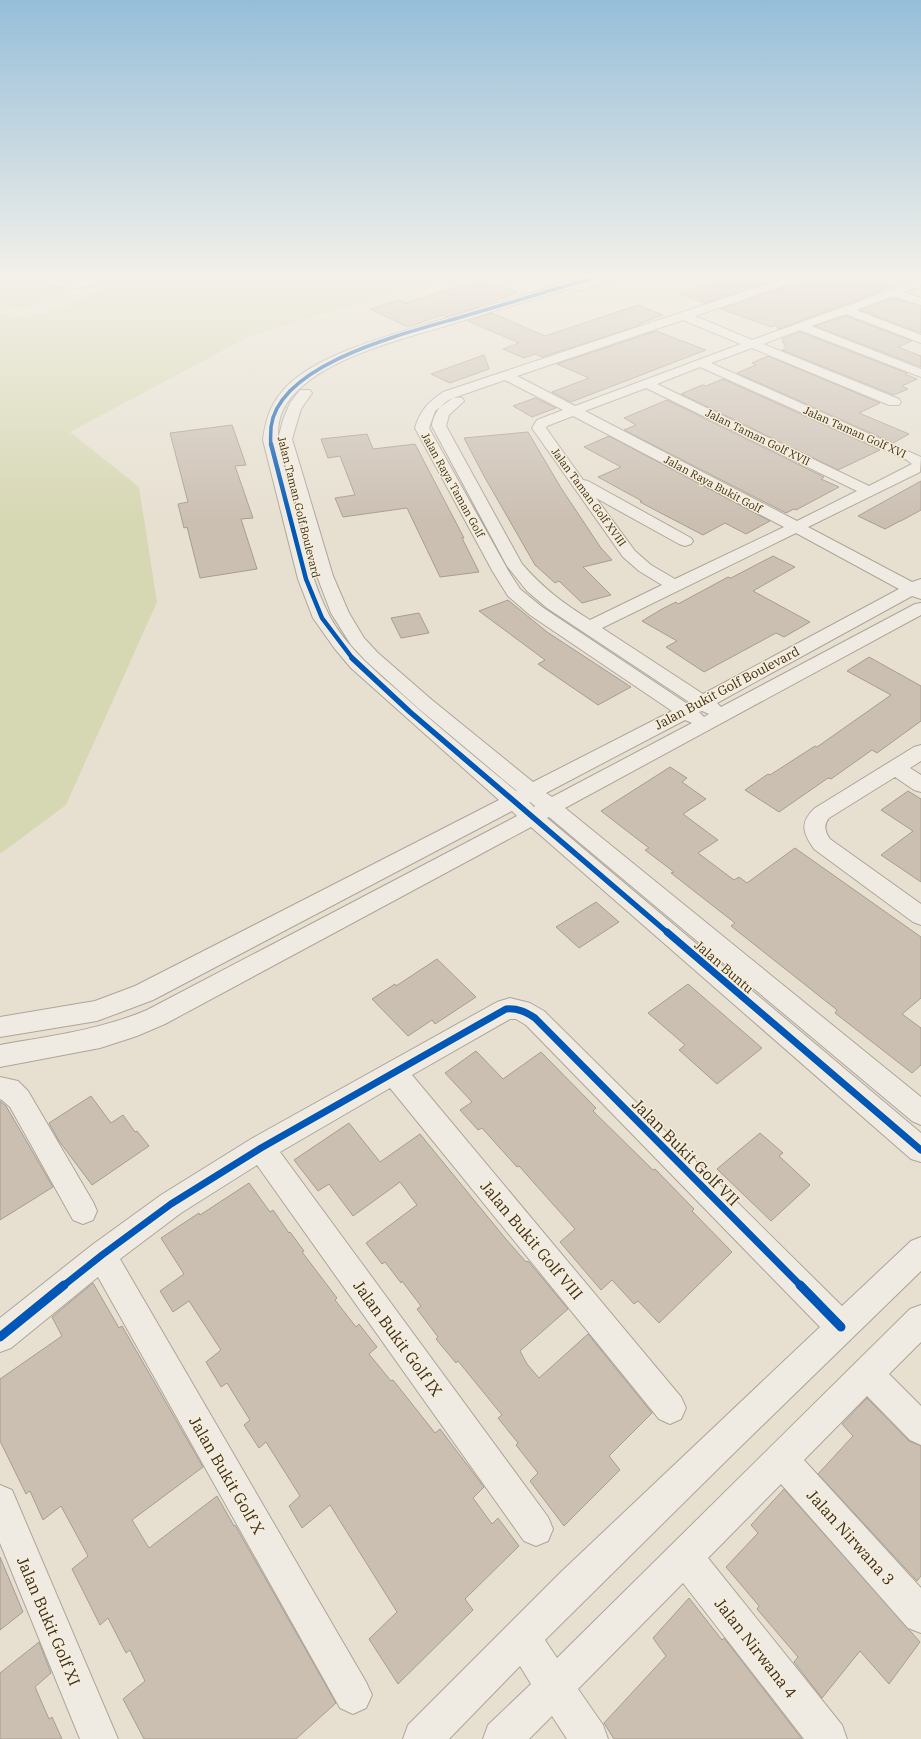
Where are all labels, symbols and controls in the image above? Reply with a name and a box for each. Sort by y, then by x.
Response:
street label: Jalan Taman Golf XVI [802,403,909,461]
street label: Jalan Taman Golf XVII [703,406,813,469]
street label: Jalan Raya Taman Golf [418,430,488,541]
street label: Jalan Taman Golf Boulevard [275,435,323,579]
street label: Jalan Taman Golf XVIII [549,445,630,549]
street label: Jalan Raya Bukit Golf [662,452,766,516]
street label: Jalan Bukit Golf Boulevard [652,642,802,733]
street label: Jalan Buntu [691,937,757,997]
street label: Jalan Bukit Golf VII [628,1094,744,1210]
street label: Jalan Bukit Golf VIII [476,1176,588,1304]
street label: Jalan Bukit Golf IX [349,1276,447,1400]
street label: Jalan Bukit Golf X [185,1412,269,1538]
street label: Jalan Nirwana 3 [803,1485,899,1589]
street label: Jalan Bukit Golf XI [13,1553,85,1689]
street label: Jalan Nirwana 4 [711,1594,801,1702]

